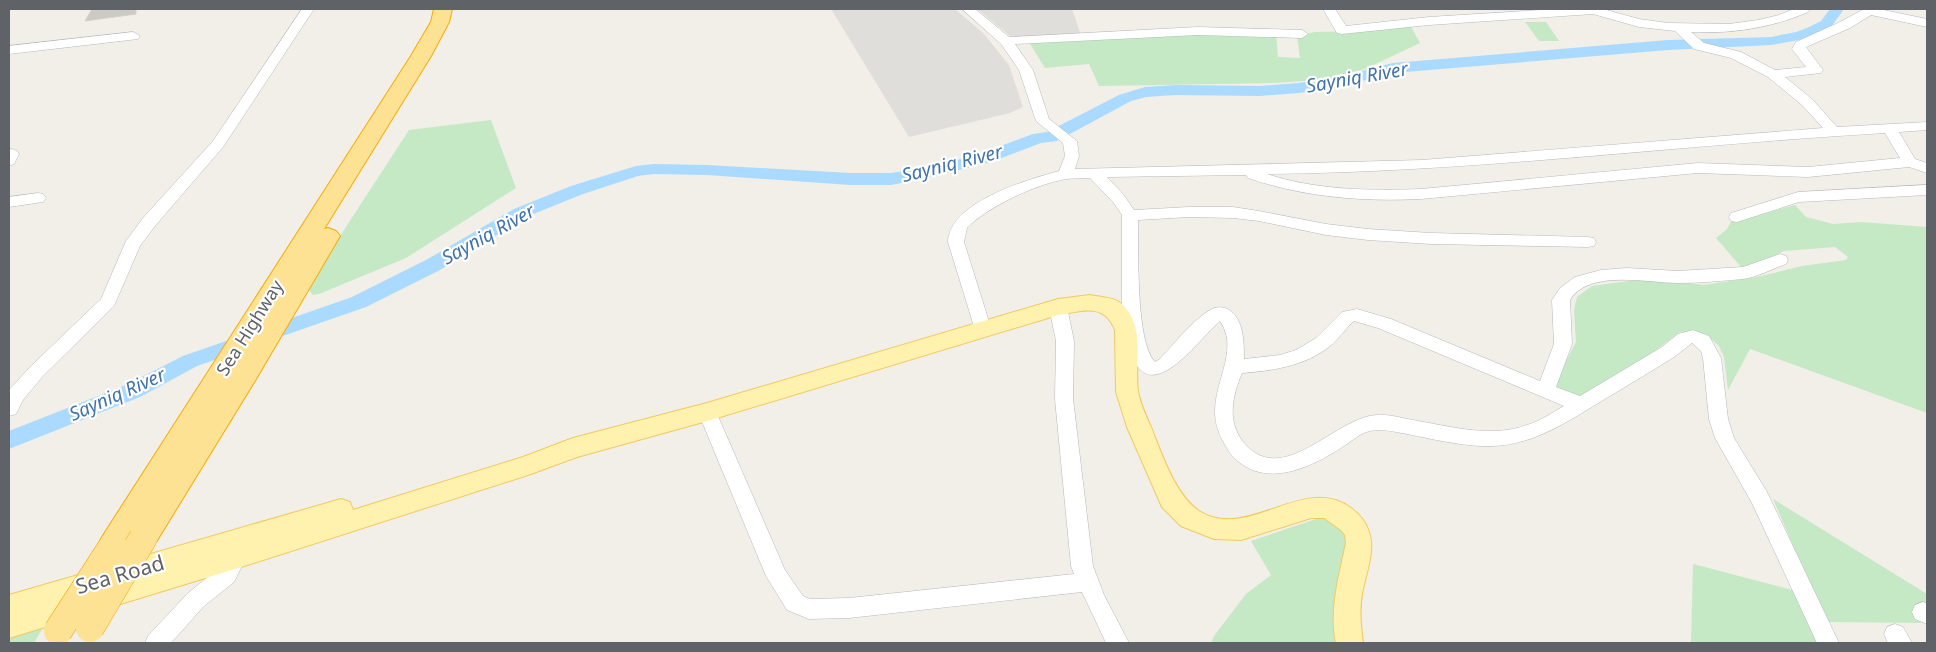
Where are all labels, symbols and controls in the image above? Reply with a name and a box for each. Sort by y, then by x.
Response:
water label: Sayniq River [1304,55,1411,99]
water label: Sayniq River [899,138,1006,188]
water label: Sayniq River [437,197,541,270]
street label: Sea Highway [210,274,288,380]
water label: Sayniq River [65,361,171,427]
street label: Sea Road [72,548,167,600]

